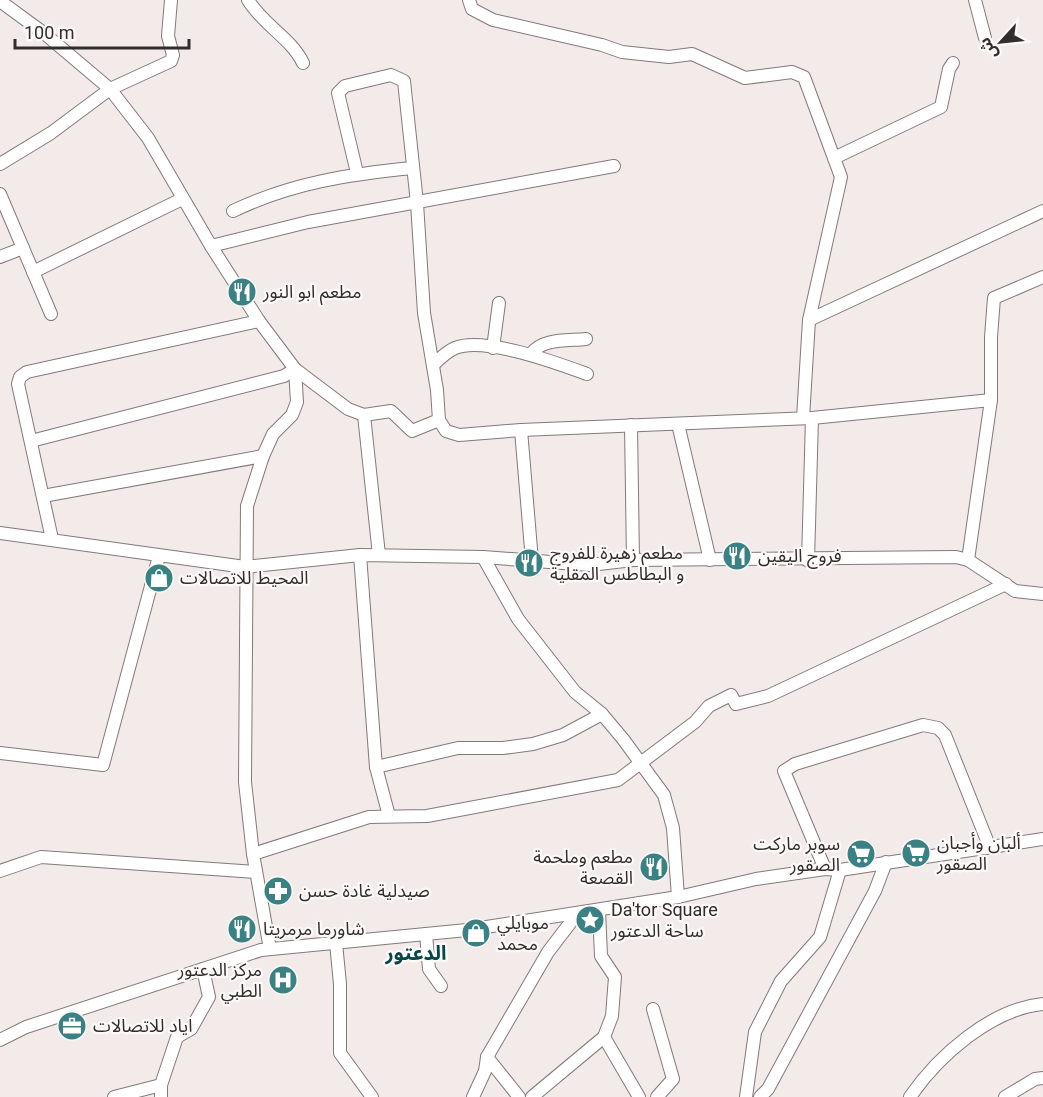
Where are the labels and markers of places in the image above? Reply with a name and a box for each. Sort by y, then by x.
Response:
restaurant icon: مطعم ابو النور [226,276,258,308]
place label: مطعم ابو النور [262,281,362,305]
restaurant icon: فروج اليقين [721,540,753,572]
place label: مطعم زهيرة للفروج و البطاطس المقلية [550,542,684,585]
place label: فروج اليقين [758,545,842,569]
restaurant icon: مطعم زهيرة للفروج و البطاطس المقلية [513,547,545,579]
shop icon: المحيط للاتصالات [143,562,175,594]
place label: المحيط للاتصالات [180,567,308,588]
place label: ألبان وأجبان الصقور [936,832,1021,875]
place label: سوبر ماركت الصقور [753,833,840,876]
supermarket icon: ألبان وأجبان الصقور [900,837,932,869]
supermarket icon: سوبر ماركت الصقور [845,838,877,870]
place label: مطعم وملحمة القصعة [533,846,633,888]
restaurant icon: مطعم وملحمة القصعة [638,851,670,883]
pharmacy icon: صيدلية غادة حسن [262,875,294,907]
place label: صيدلية غادة حسن [299,880,430,902]
place label: Da'tor Square ساحة الدعتور [610,899,718,942]
place icon: Da'tor Square ساحة الدعتور [574,904,606,936]
place label: موبايلي محمد [497,912,549,954]
restaurant icon: شاورما مرمريتا [226,913,258,945]
shop icon: موبايلي محمد [460,917,492,949]
place label: شاورما مرمريتا [263,918,365,940]
place label: مركز الدعتور الطبي [177,959,262,1004]
hospital icon: مركز الدعتور الطبي [267,964,299,996]
office icon: اياد للاتصالات [56,1010,88,1042]
place label: اياد للاتصالات [93,1015,192,1036]

